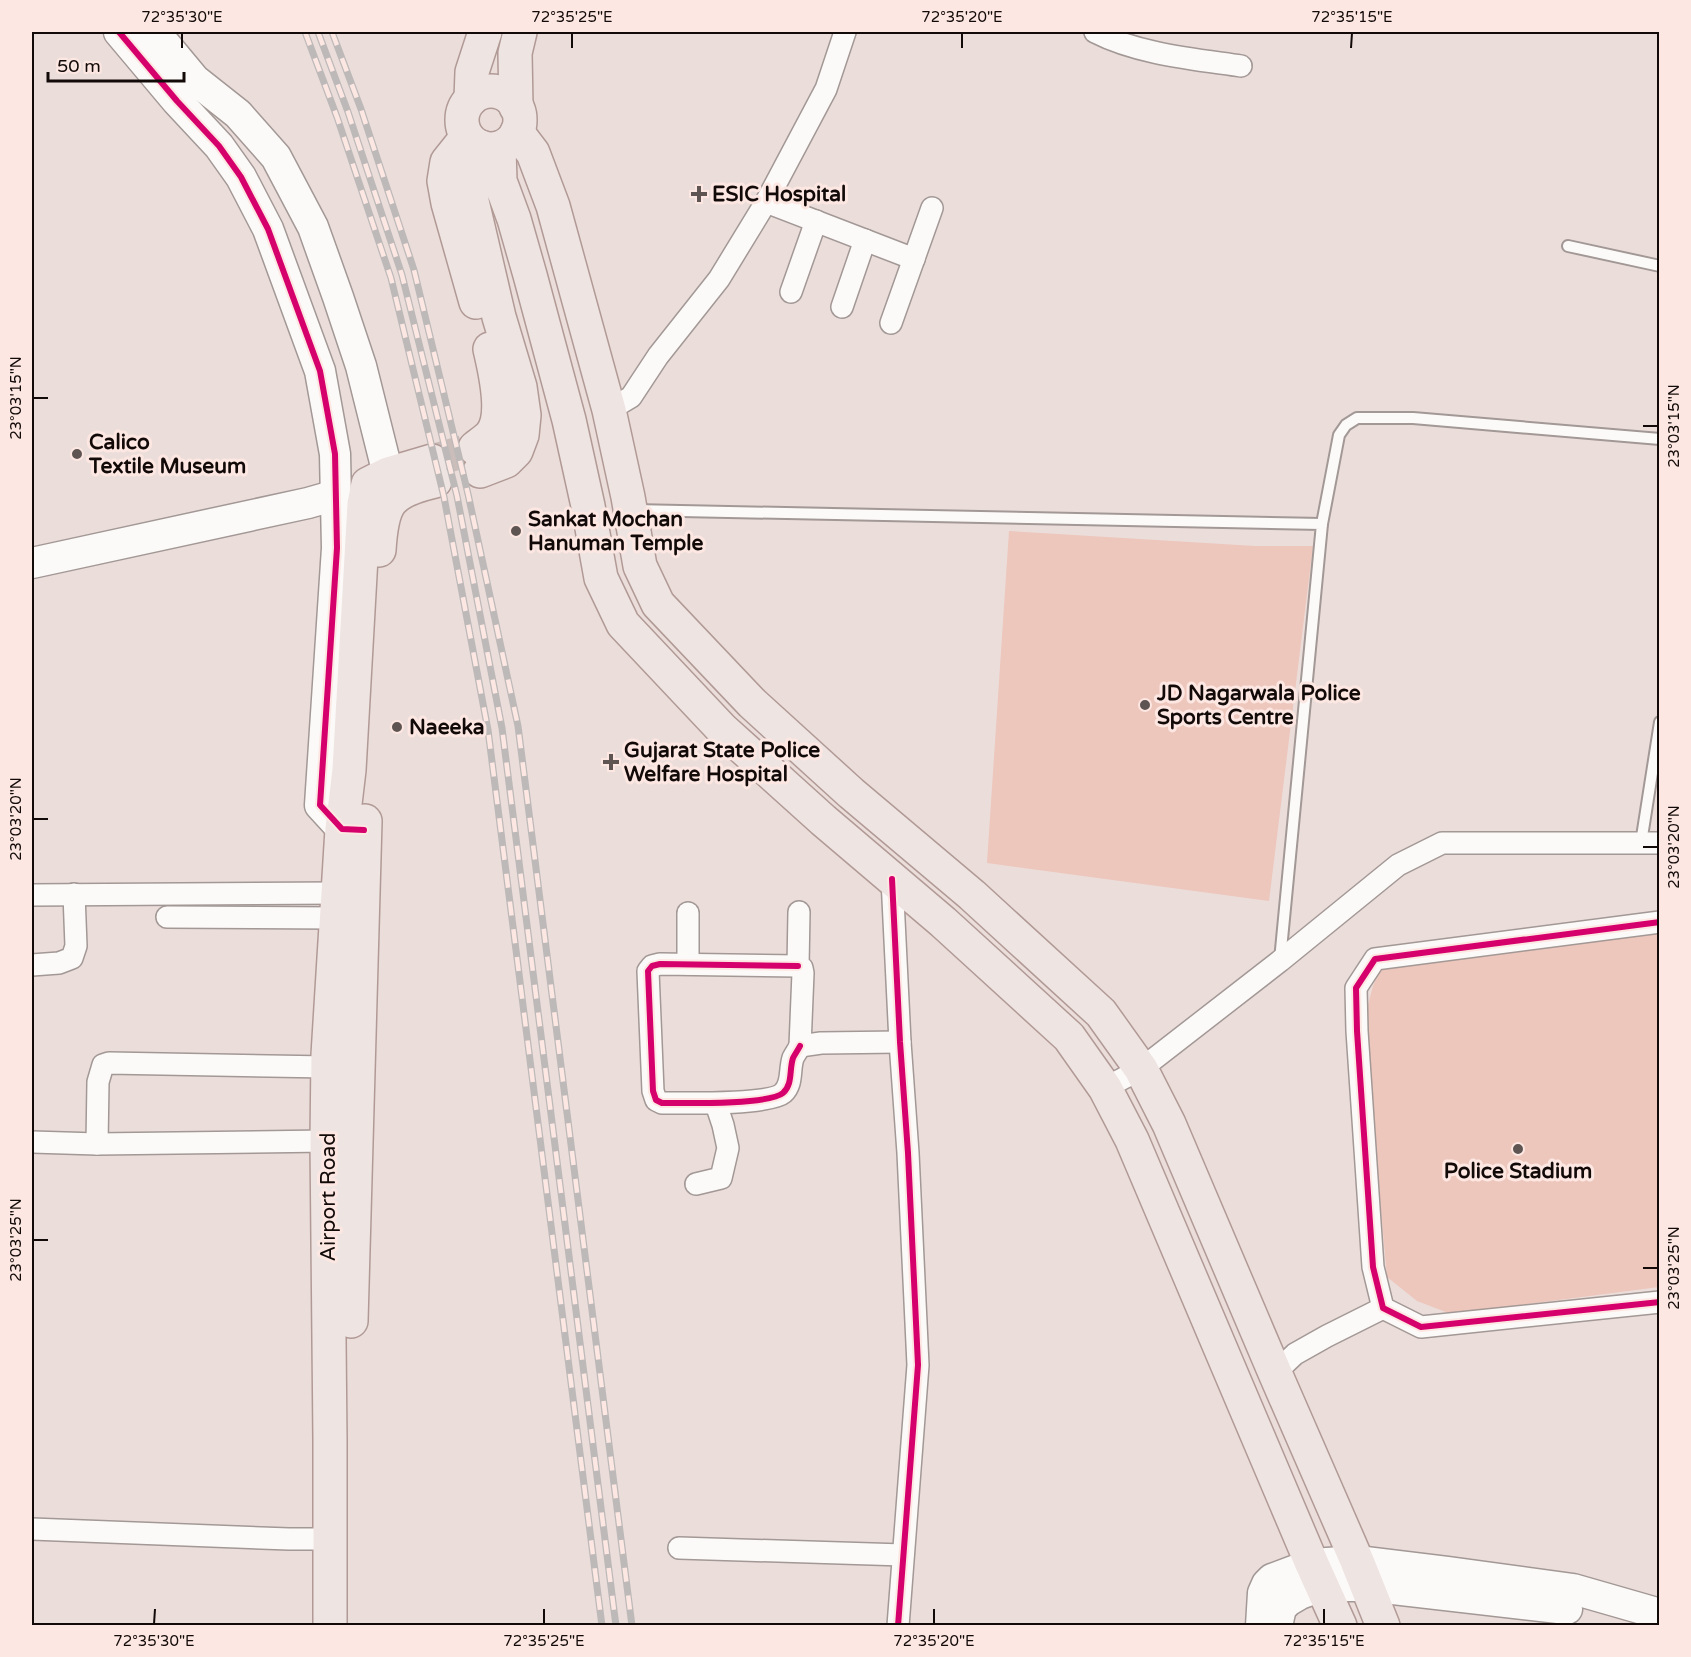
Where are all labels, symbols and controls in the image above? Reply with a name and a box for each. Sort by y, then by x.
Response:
text: 72°35'30"E [141,8,223,26]
text: 72°35'25"E [531,8,613,26]
text: 72°35'20"E [921,8,1003,26]
text: 72°35'15"E [1311,8,1393,26]
scale bar [48,45,184,83]
text: 50 m [57,55,101,77]
place label: ESIC Hospital [712,182,846,207]
marker: ESIC Hospital [690,185,708,203]
text: 23°03'15"N [7,356,25,440]
text: 23°03'15"N [1665,384,1683,468]
place label: Calico Textile Museum [88,430,246,479]
marker: Calico Textile Museum [70,447,84,461]
place label: Sankat Mochan Hanuman Temple [528,507,704,556]
marker: Sankat Mochan Hanuman Temple [509,524,523,538]
place label: JD Nagarwala Police Sports Centre [1156,681,1361,730]
marker: JD Nagarwala Police Sports Centre [1138,698,1152,712]
place label: Naeeka [409,715,484,740]
marker: Naeeka [390,720,404,734]
place label: Gujarat State Police Welfare Hospital [624,738,820,787]
marker: Gujarat State Police Welfare Hospital [602,753,620,771]
text: 23°03'20"N [7,777,25,861]
text: 23°03'20"N [1665,805,1683,889]
street label: Airport Road [316,1132,341,1262]
marker: Police Stadium [1511,1142,1525,1156]
place label: Police Stadium [1444,1159,1592,1184]
text: 23°03'25"N [7,1198,25,1282]
text: 23°03'25"N [1665,1226,1683,1310]
text: 72°35'30"E [113,1632,195,1650]
text: 72°35'25"E [503,1632,585,1650]
text: 72°35'20"E [893,1632,975,1650]
text: 72°35'15"E [1283,1632,1365,1650]

